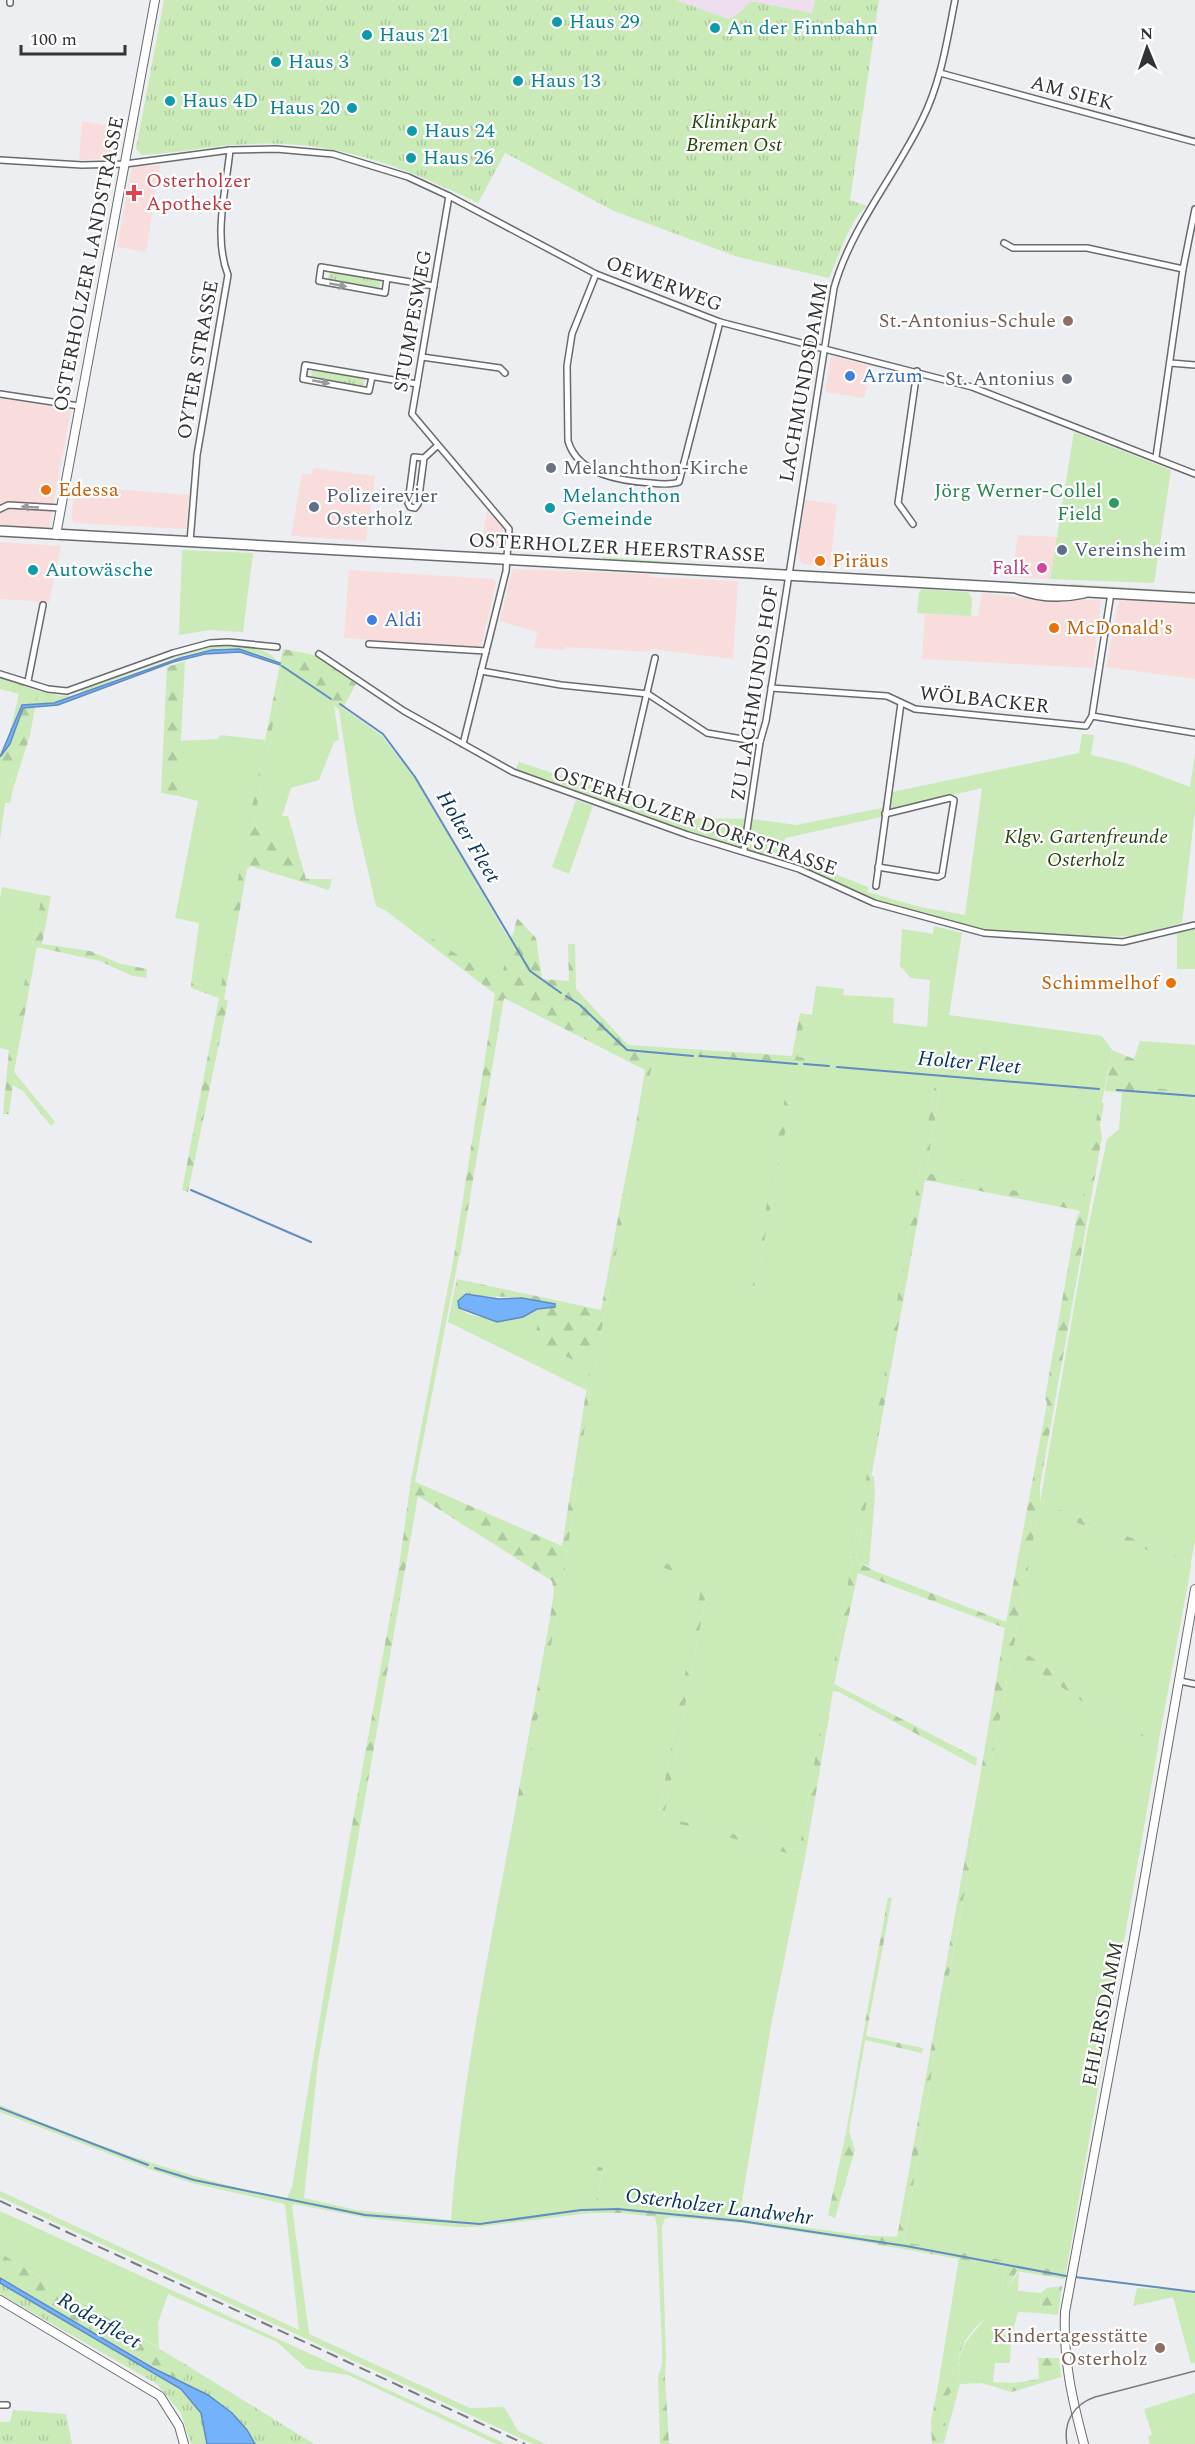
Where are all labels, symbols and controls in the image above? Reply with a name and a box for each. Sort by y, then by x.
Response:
place label: Haus 29 [569,7,640,37]
place label: An der Finnbahn [727,13,878,43]
marker: Haus 29 [550,15,564,29]
scale bar [21,18,124,56]
north arrow [1117,18,1177,78]
place label: Haus 21 [379,20,450,50]
marker: An der Finnbahn [708,21,722,35]
text: N [1140,22,1153,46]
text: 100 m [30,26,77,53]
marker: Haus 21 [360,28,374,42]
place label: Haus 3 [288,47,349,77]
marker: Haus 3 [269,55,283,69]
place label: Haus 13 [530,66,601,96]
street label: AM SIEK [1027,68,1118,119]
marker: Haus 13 [511,74,525,88]
place label: Haus 4D [182,86,258,116]
place label: Haus 20 [269,93,340,123]
marker: Haus 4D [163,94,177,108]
marker: Haus 20 [345,101,359,115]
park label: Klinikpark Bremen Ost [686,107,783,160]
street label: OSTERHOLZER LANDSTRASSE [46,114,132,414]
place label: Haus 24 [424,116,495,146]
marker: Haus 24 [405,124,419,138]
place label: Haus 26 [423,143,494,173]
marker: Haus 26 [404,151,418,165]
place label: Osterholzer Apotheke [146,166,251,219]
marker: Osterholzer Apotheke [127,186,141,200]
street label: STUMPESWEG [386,248,440,394]
street label: OEWERWEG [601,248,727,320]
street label: OYTER STRASSE [169,278,227,442]
street label: LACHMUNDSDAMM [772,279,836,485]
one-way arrow [328,280,347,289]
place label: St.-Antonius-Schule [879,306,1056,336]
marker: St.-Antonius-Schule [1061,314,1075,328]
place label: Arzum [862,361,923,391]
place label: St. Antonius [945,364,1055,394]
marker: Arzum [843,369,857,383]
marker: St. Antonius [1060,372,1074,386]
one-way arrow [311,378,330,387]
place label: Melanchthon-Kirche [563,453,748,483]
marker: Melanchthon-Kirche [544,461,558,475]
place label: Edessa [58,475,119,505]
place label: Jörg Werner-Collel Field [934,476,1102,529]
place label: Polizeirevier Osterholz [326,481,438,534]
place label: Melanchthon Gemeinde [562,481,681,534]
marker: Edessa [39,483,53,497]
marker: Jörg Werner-Collel Field [1107,496,1121,510]
marker: Polizeirevier Osterholz [307,500,321,514]
marker: Melanchthon Gemeinde [543,501,557,515]
one-way arrow [20,502,39,511]
street label: OSTERHOLZER HEERSTRASSE [468,525,766,571]
place label: Vereinsheim [1074,535,1186,565]
marker: Vereinsheim [1055,543,1069,557]
place label: Piräus [832,546,889,576]
place label: Falk [991,553,1030,583]
marker: Piräus [813,554,827,568]
place label: Autowäsche [45,555,153,585]
marker: Falk [1035,561,1049,575]
marker: Autowäsche [26,563,40,577]
street label: ZU LACHMUNDS HOF [723,583,787,803]
place label: Aldi [384,605,422,635]
marker: Aldi [365,613,379,627]
place label: McDonald's [1066,613,1173,643]
marker: McDonald's [1047,621,1061,635]
street label: WÖLBACKER [918,678,1051,722]
street label: OSTERHOLZER DORFSTRASSE [549,758,841,884]
water label: Holter Fleet [428,785,508,890]
park label: Klgv. Gartenfreunde Osterholz [1004,822,1168,875]
place label: Schimmelhof [1041,968,1161,998]
marker: Schimmelhof [1164,976,1178,990]
water label: Holter Fleet [916,1043,1022,1083]
street label: EHLERSDAMM [1074,1939,1132,2089]
water label: Osterholzer Landwehr [623,2180,815,2234]
water label: Rodenfleet [51,2284,147,2358]
place label: Kindertagesstätte Osterholz [992,2321,1148,2374]
marker: Kindertagesstätte Osterholz [1153,2341,1167,2355]

